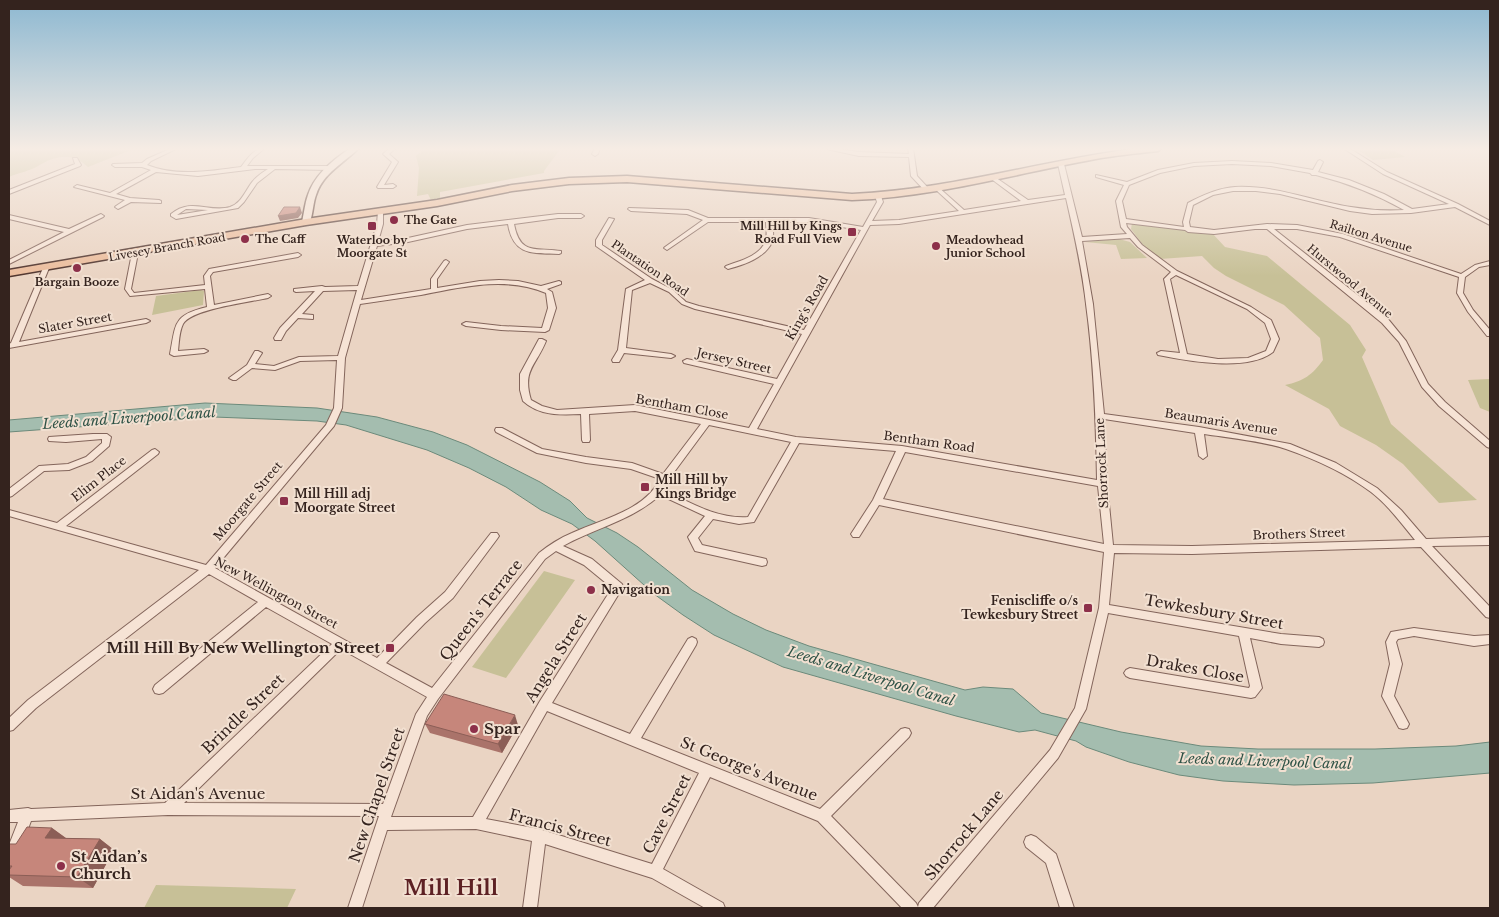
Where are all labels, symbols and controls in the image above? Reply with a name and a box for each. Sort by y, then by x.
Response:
place label: The Gate [404,213,457,227]
marker: The Gate [388,214,400,226]
street label: Railton Avenue [1328,217,1414,255]
place label: Mill Hill by Kings Road Full View [740,219,842,246]
marker: Waterloo by Moorgate St [366,220,378,232]
marker: Mill Hill by Kings Road Full View [846,226,858,238]
street label: Livesey Branch Road [107,230,227,264]
place label: The Caff [255,232,307,246]
marker: The Caff [239,233,251,245]
place label: Waterloo by Moorgate St [336,233,408,260]
place label: Meadowhead Junior School [944,233,1025,260]
street label: Plantation Road [609,237,692,299]
marker: Meadowhead Junior School [930,240,942,252]
street label: Hurstwood Avenue [1304,241,1396,321]
marker: Bargain Booze [71,262,83,274]
street label: King's Road [782,273,831,343]
place label: Bargain Booze [35,275,120,289]
street label: Slater Street [37,309,113,336]
street label: Jersey Street [693,344,773,376]
street label: Bentham Close [635,391,730,422]
water label: Leeds and Liverpool Canal [41,403,217,433]
street label: Beaumaris Avenue [1163,405,1279,438]
street label: Shorrock Lane [1092,417,1111,509]
street label: Bentham Road [882,428,976,455]
street label: Elim Place [68,453,129,505]
street label: Moorgate Street [210,458,285,543]
place label: Mill Hill by Kings Bridge [655,472,737,501]
marker: Mill Hill by Kings Bridge [639,481,651,493]
place label: Mill Hill adj Moorgate Street [294,486,396,515]
marker: Mill Hill adj Moorgate Street [278,495,290,507]
street label: Brothers Street [1252,524,1346,543]
street label: New Wellington Street [212,554,341,632]
street label: Queen's Terrace [435,555,526,664]
place label: Navigation [601,582,670,597]
marker: Navigation [585,584,597,596]
street label: Tewkesbury Street [1143,590,1286,633]
place label: Feniscliffe o/s Tewkesbury Street [961,593,1078,622]
marker: Feniscliffe o/s Tewkesbury Street [1082,602,1094,614]
street label: Angela Street [520,609,591,707]
place label: Mill Hill By New Wellington Street [106,638,380,657]
marker: Mill Hill By New Wellington Street [384,642,396,654]
water label: Leeds and Liverpool Canal [784,642,957,710]
street label: Drakes Close [1145,651,1246,686]
street label: Brindle Street [198,669,288,758]
place label: Spar [484,719,521,738]
marker: Spar [468,723,480,735]
street label: New Chapel Street [344,724,409,865]
street label: St George's Avenue [678,732,821,805]
water label: Leeds and Liverpool Canal [1177,749,1353,773]
street label: Cave Street [638,770,695,857]
street label: St Aidan's Avenue [131,784,265,803]
street label: Shorrock Lane [920,785,1007,884]
street label: Francis Street [507,805,614,850]
place label: St Aidan’s Church [71,847,147,883]
marker: St Aidan’s Church [55,860,67,872]
district label: Mill Hill [404,875,499,901]

